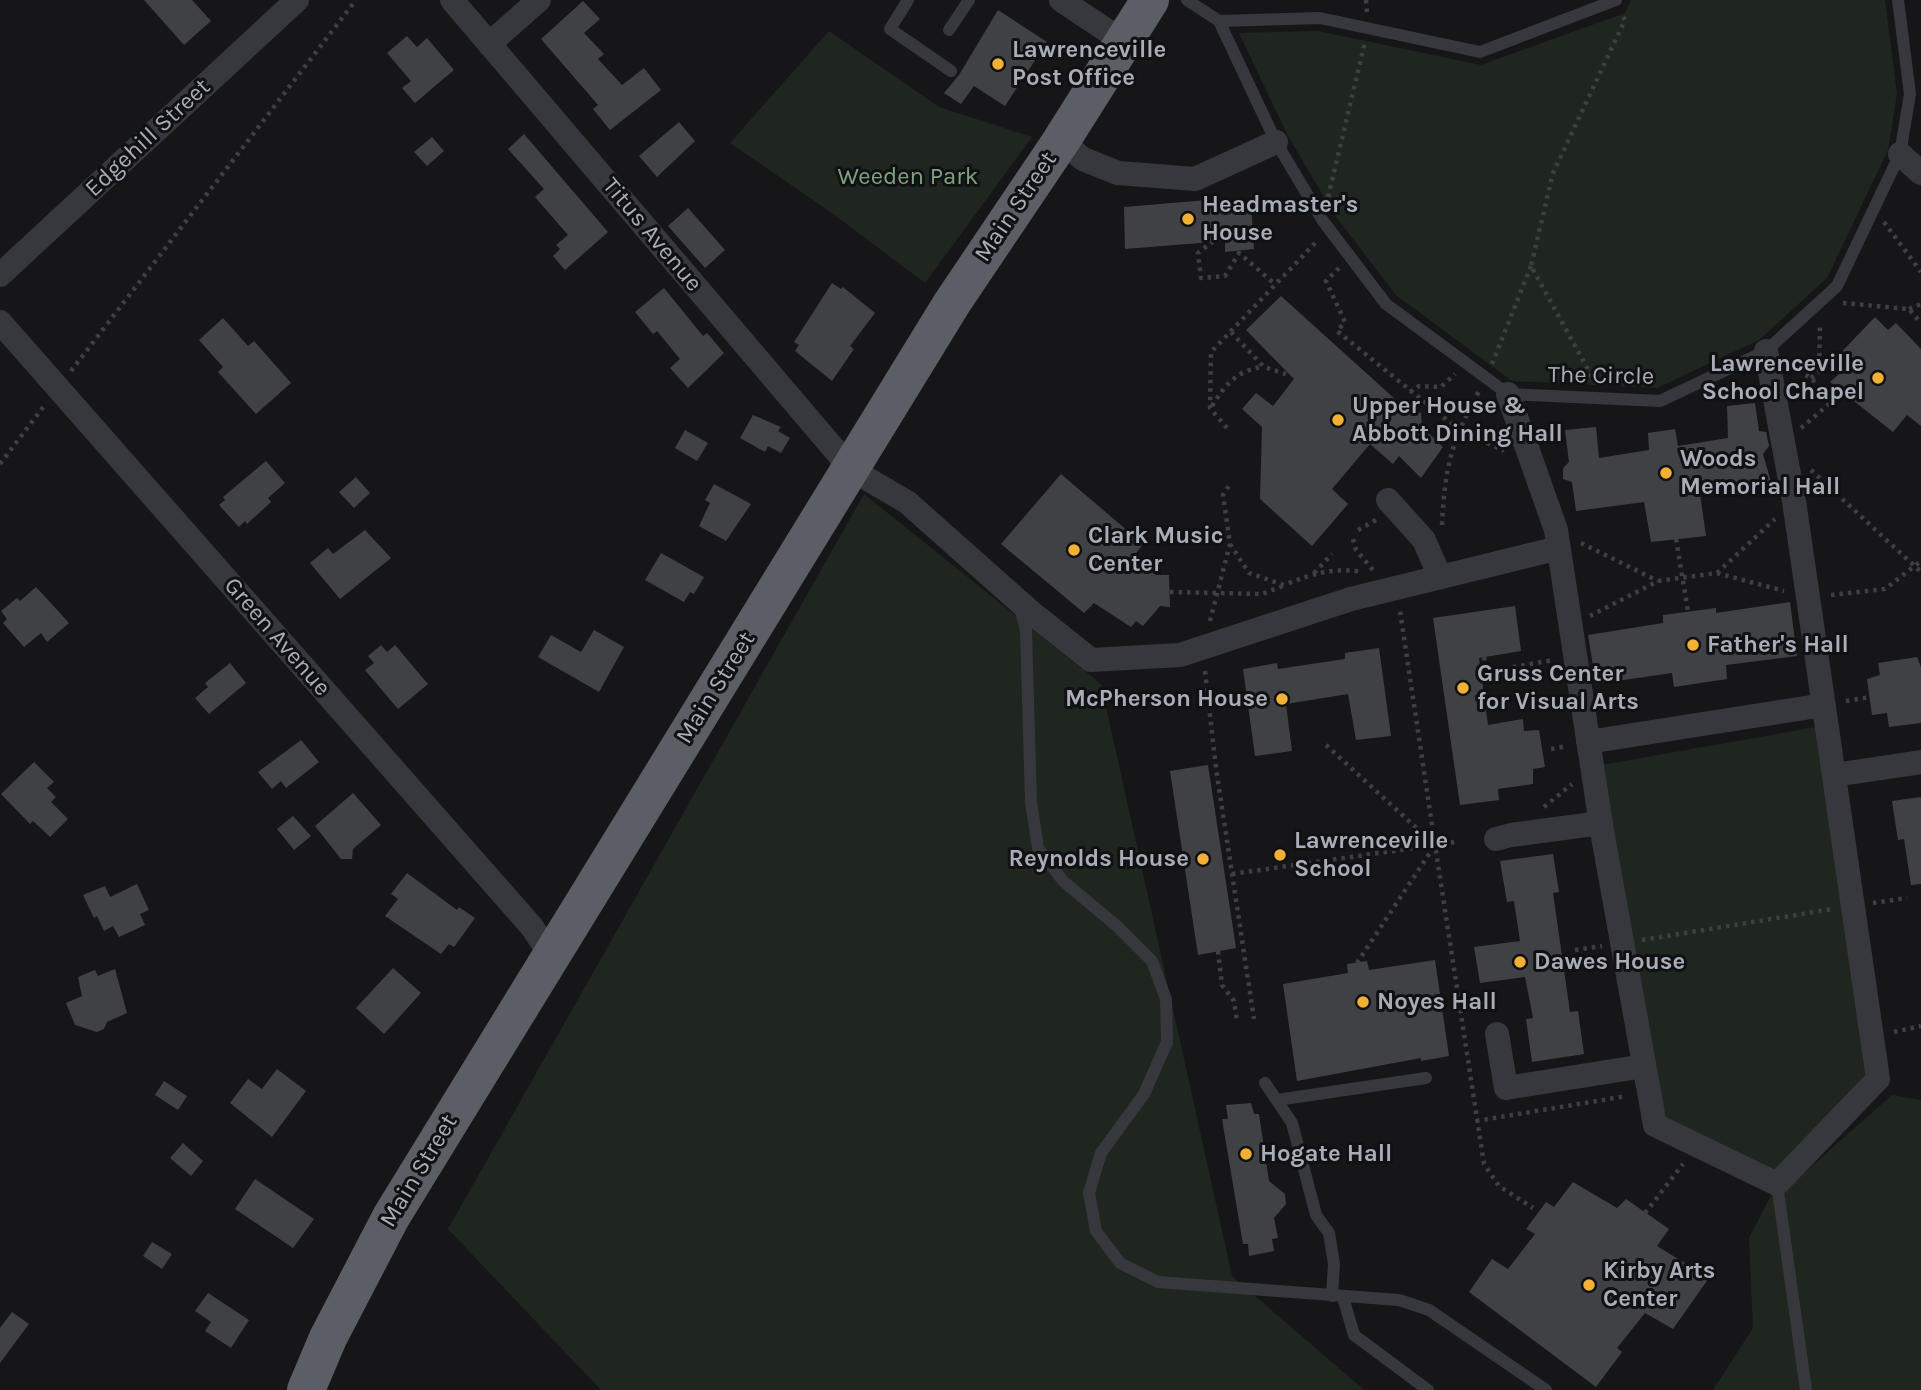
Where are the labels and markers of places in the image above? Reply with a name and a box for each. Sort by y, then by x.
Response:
place label: Lawrenceville Post Office [1012,36,1166,92]
marker: Lawrenceville Post Office [990,56,1006,72]
place label: Headmaster's House [1202,191,1358,247]
marker: Headmaster's House [1180,211,1196,227]
place label: Lawrenceville School Chapel [1702,350,1864,406]
marker: Lawrenceville School Chapel [1870,370,1886,386]
place label: Upper House & Abbott Dining Hall [1352,392,1563,448]
marker: Upper House & Abbott Dining Hall [1330,412,1346,428]
place label: Woods Memorial Hall [1680,445,1840,501]
marker: Woods Memorial Hall [1658,465,1674,481]
place label: Clark Music Center [1088,522,1224,578]
marker: Clark Music Center [1066,542,1082,558]
place label: Father's Hall [1707,631,1849,659]
marker: Father's Hall [1685,637,1701,653]
place label: Gruss Center for Visual Arts [1477,660,1639,716]
marker: Gruss Center for Visual Arts [1455,680,1471,696]
place label: McPherson House [1065,685,1268,713]
marker: McPherson House [1274,691,1290,707]
place label: Lawrenceville School [1294,827,1448,883]
place label: Reynolds House [1008,845,1189,873]
marker: Lawrenceville School [1272,847,1288,863]
marker: Reynolds House [1195,851,1211,867]
place label: Dawes House [1534,948,1685,976]
marker: Dawes House [1512,954,1528,970]
place label: Noyes Hall [1377,988,1497,1016]
marker: Noyes Hall [1355,994,1371,1010]
place label: Hogate Hall [1260,1140,1392,1168]
marker: Hogate Hall [1238,1146,1254,1162]
place label: Kirby Arts Center [1603,1257,1715,1313]
marker: Kirby Arts Center [1581,1277,1597,1293]

